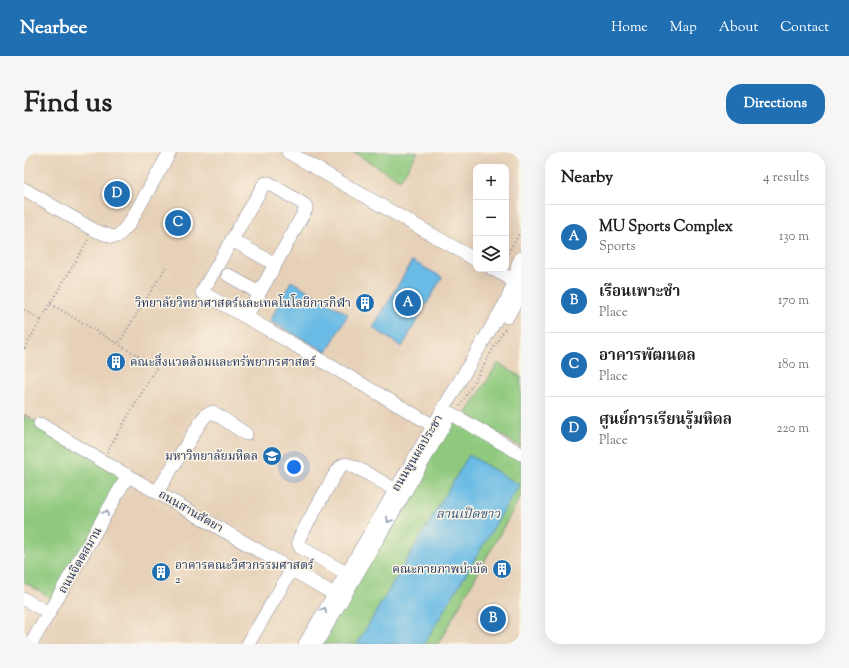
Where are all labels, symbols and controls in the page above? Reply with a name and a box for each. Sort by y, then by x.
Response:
text: Nearbee [20,15,87,42]
text: Home [611,18,648,38]
text: Map [670,18,697,38]
text: About [719,18,758,38]
text: Contact [780,18,829,38]
text: Find us [24,84,112,124]
button: Directions [726,84,825,124]
map controls [473,164,509,272]
button: + [473,164,509,200]
text: Nearby [561,166,613,190]
text: 4 results [763,169,809,187]
pin: D [104,179,130,209]
button: − [473,200,509,236]
pin: C [165,208,191,238]
text: MU Sports Complex [599,217,733,238]
text: A [569,228,579,246]
text: 130 m [779,228,809,246]
button: layers [473,236,509,272]
text: Sports [599,238,636,256]
text: เรือนเพาะชำ [599,282,680,303]
pin: A [395,288,421,318]
building icon: วิทยาลัยวิทยาศาสตร์และเทคโนโลยีการกีฬา [354,292,376,314]
text: B [570,292,578,310]
text: 170 m [778,292,809,310]
place label: วิทยาลัยวิทยาศาสตร์และเทคโนโลยีการกีฬา [135,294,351,313]
text: Place [599,304,628,322]
text: อาคารพัฒนดล [599,346,696,367]
building icon: คณะสิ่งแวดล้อมและทรัพยากรศาสตร์ [105,351,127,373]
place label: คณะสิ่งแวดล้อมและทรัพยากรศาสตร์ [130,353,316,372]
text: C [569,356,579,374]
text: 180 m [778,356,809,374]
text: Place [599,368,628,386]
text: ศูนย์การเรียนรู้มหิดล [599,410,732,431]
street label: ถนนพูนผลประชา [388,412,448,495]
text: D [569,420,579,438]
text: 220 m [776,420,809,438]
text: Place [599,432,628,450]
school or university icon: มหาวิทยาลัยมหิดล [261,445,283,467]
place label: มหาวิทยาลัยมหิดล [165,448,258,466]
your location [284,457,304,477]
street label: ถนนสานสัตยา [155,486,226,538]
water label: ลานเป็ดขาว [436,506,501,524]
one-way arrow [102,510,109,517]
one-way arrow [386,516,393,523]
street label: ถนนจิตตสมาน [54,524,107,597]
place label: อาคารคณะวิศวกรรมศาสตร์ 2 [175,557,314,589]
building icon: คณะกายภาพบำบัด [491,558,513,580]
building icon: อาคารคณะวิศวกรรมศาสตร์ 2 [150,561,172,583]
place label: คณะกายภาพบำบัด [392,561,488,579]
pin: B [480,604,506,634]
one-way arrow [320,607,327,614]

